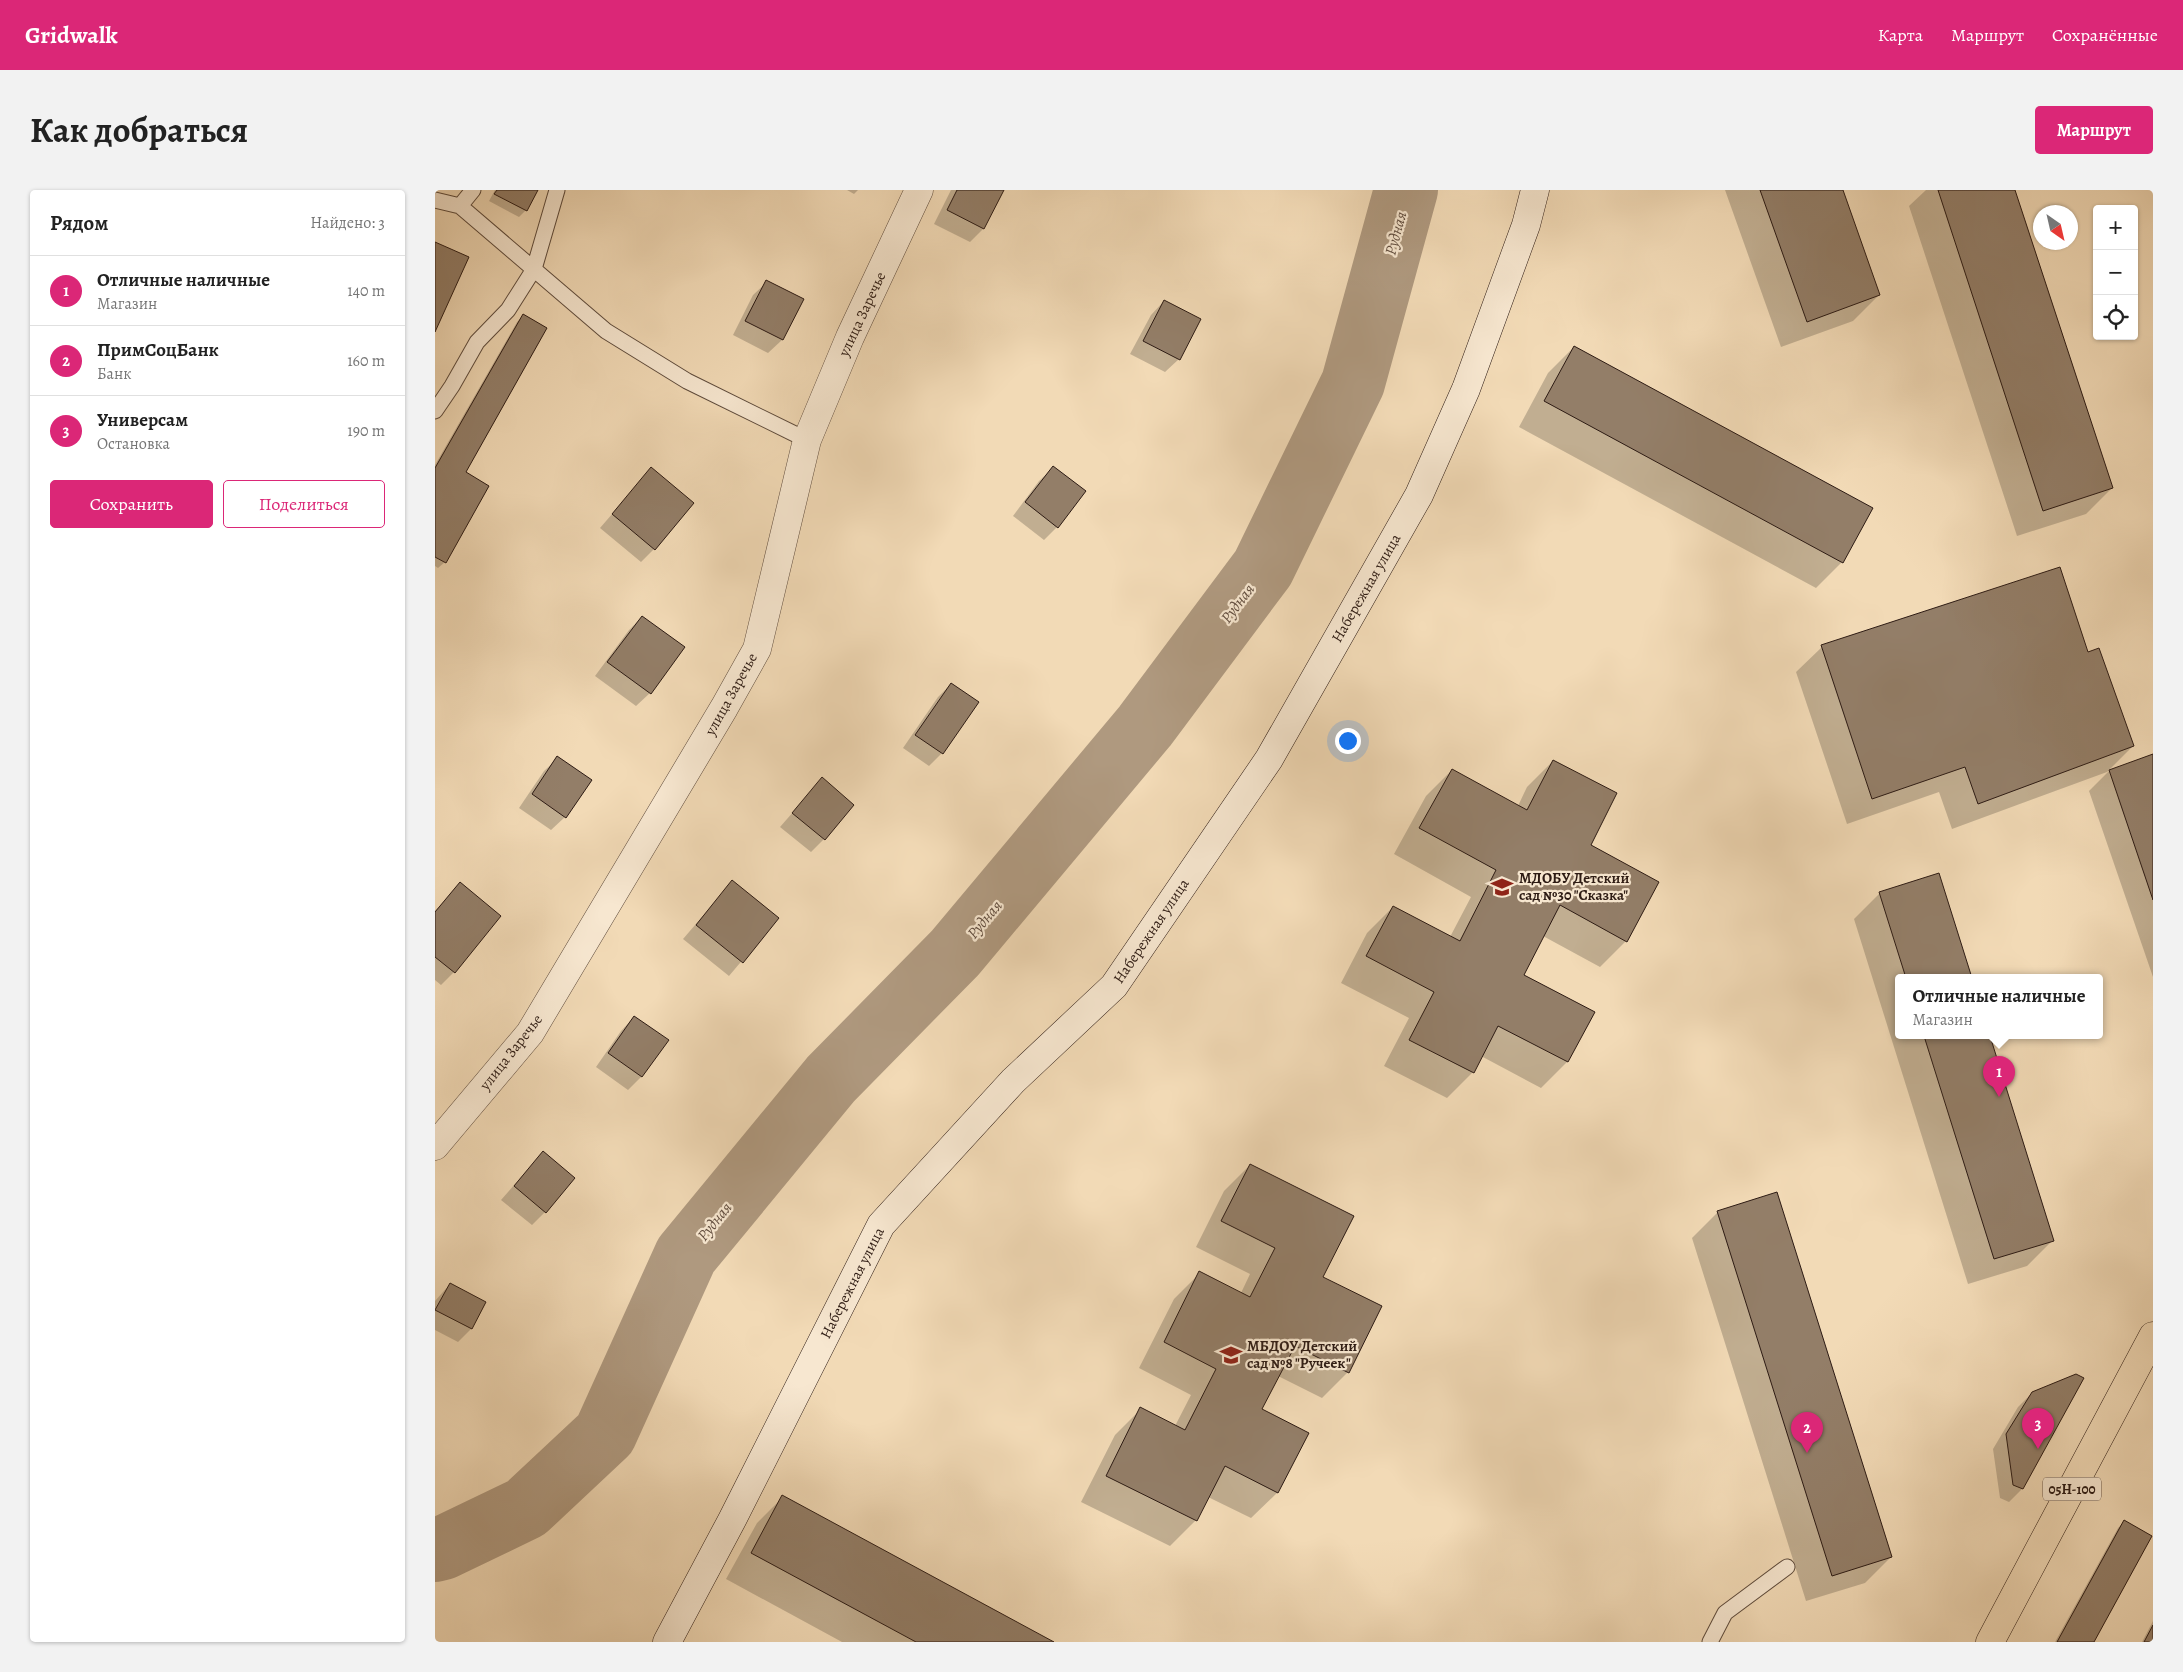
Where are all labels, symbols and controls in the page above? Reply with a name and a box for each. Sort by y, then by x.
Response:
text: Gridwalk [25,19,118,51]
text: Карта [1878,23,1923,47]
text: Маршрут [1951,23,2024,47]
text: Сохранённые [2052,23,2158,47]
text: Как добраться [30,106,248,154]
button: Маршрут [2035,106,2153,154]
north arrow [2033,205,2078,250]
map controls [2093,205,2138,340]
button: + [2093,205,2138,250]
text: Рядом [50,209,108,237]
water label: Рудная [1380,209,1412,257]
text: Найдено: 3 [310,212,385,234]
button: − [2093,250,2138,295]
text: Отличные наличные [97,267,270,293]
street label: улица Заречье [833,268,890,361]
text: 1 [63,280,69,302]
text: 140 m [347,280,385,302]
text: Магазин [97,293,157,315]
button: locate [2093,295,2138,340]
text: ПримСоцБанк [97,337,219,363]
text: 2 [62,350,70,372]
text: 160 m [347,350,385,372]
text: Банк [97,363,132,385]
text: Универсам [97,407,188,433]
text: 3 [63,420,69,442]
text: 190 m [347,420,385,442]
text: Остановка [97,433,170,455]
button: Сохранить [50,480,213,528]
button: Поделиться [223,480,385,528]
street label: Набережная улица [1327,530,1405,646]
water label: Рудная [1216,579,1260,628]
street label: улица Заречье [700,649,762,740]
your location [1335,728,1361,754]
place label: МДОБУ Детский сад №30 "Сказка" [1519,868,1629,905]
school or university icon: МДОБУ Детский сад №30 "Сказка" [1489,874,1515,900]
street label: Набережная улица [1108,875,1194,987]
water label: Рудная [962,896,1007,944]
popup [1895,974,2103,1039]
text: Отличные наличные [1912,983,2086,1009]
text: Магазин [1912,1009,1973,1031]
street label: улица Заречье [474,1010,547,1095]
pin: 1 [1983,1056,2015,1097]
water label: Рудная [692,1198,737,1246]
street label: Набережная улица [815,1224,889,1342]
place label: МБДОУ Детский сад №8 "Ручеек" [1247,1336,1357,1373]
school or university icon: МБДОУ Детский сад №8 "Ручеек" [1218,1342,1244,1368]
pin: 3 [2022,1408,2054,1449]
pin: 2 [1791,1412,1823,1453]
road number: 05Н-100 [2043,1478,2101,1500]

